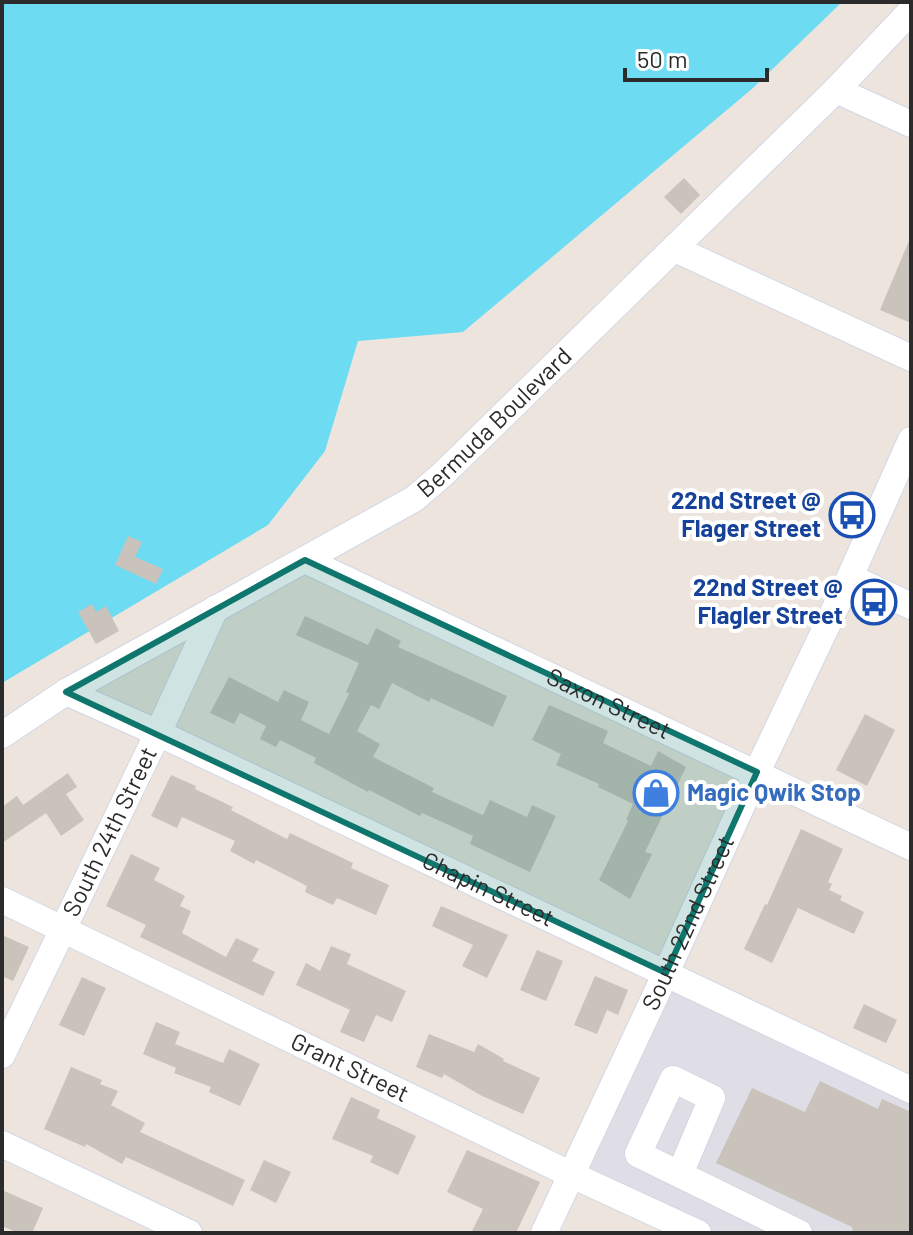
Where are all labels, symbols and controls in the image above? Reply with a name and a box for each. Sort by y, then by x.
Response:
scale bar [625,32,767,82]
text: 50 m [637,44,688,73]
street label: Bermuda Boulevard [410,341,577,503]
place label: 22nd Street @ Flager Street [671,485,821,542]
bus stop icon: 22nd Street @ Flager Street [828,491,876,539]
place label: 22nd Street @ Flagler Street [693,572,843,629]
bus stop icon: 22nd Street @ Flagler Street [850,578,898,626]
street label: Saxon Street [543,661,676,744]
street label: South 24th Street [55,742,162,921]
shop icon: Magic Qwik Stop [632,769,680,817]
place label: Magic Qwik Stop [687,777,861,806]
street label: South 22nd Street [635,831,739,1014]
street label: Chapin Street [418,845,559,932]
street label: Grant Street [286,1026,414,1107]

